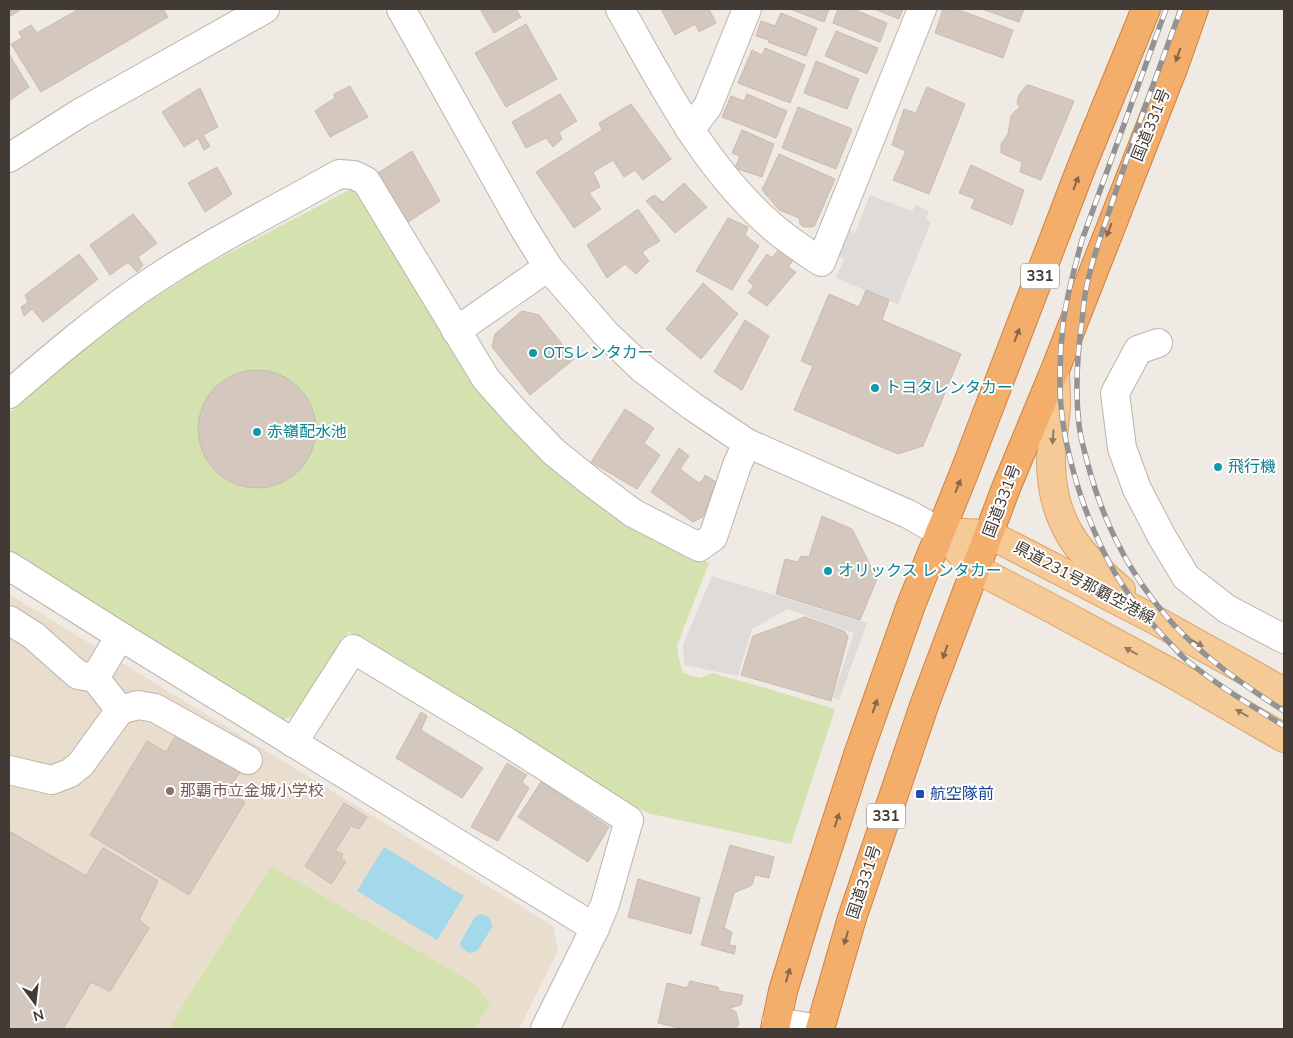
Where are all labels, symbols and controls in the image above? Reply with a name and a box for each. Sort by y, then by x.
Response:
one-way arrow [1174,48,1182,63]
street label: 国道331号 [1126,85,1176,165]
one-way arrow [1072,175,1080,190]
one-way arrow [1105,223,1113,237]
road number: 331 [1021,264,1059,288]
one-way arrow [1013,327,1021,342]
place label: OTSレンタカー [543,342,654,364]
marker: OTSレンタカー [527,347,539,359]
place label: トヨタレンタカー [885,377,1013,399]
marker: トヨタレンタカー [869,382,881,394]
place label: 赤嶺配水池 [267,421,347,443]
marker: 赤嶺配水池 [251,426,263,438]
one-way arrow [1049,429,1057,445]
place label: 飛行機 [1228,456,1276,478]
street label: 国道331号 [978,461,1026,541]
marker: 飛行機 [1212,461,1224,473]
one-way arrow [955,479,963,493]
street label: 県道231号那覇空港線 [1010,536,1158,630]
place label: オリックス レンタカー [838,560,1002,582]
marker: オリックス レンタカー [822,565,834,577]
one-way arrow [1191,639,1204,648]
one-way arrow [941,645,949,660]
one-way arrow [1123,647,1138,655]
one-way arrow [871,698,879,713]
one-way arrow [1236,708,1249,717]
place label: 那覇市立金城小学校 [180,780,324,802]
place label: 航空隊前 [930,783,994,805]
marker: 那覇市立金城小学校 [164,785,176,797]
marker: 航空隊前 [914,788,926,800]
road number: 331 [867,804,905,828]
one-way arrow [833,812,841,827]
street label: 国道331号 [842,842,886,922]
one-way arrow [842,930,850,945]
one-way arrow [784,967,792,982]
north arrow [10,978,60,1028]
text: N [31,1005,46,1026]

